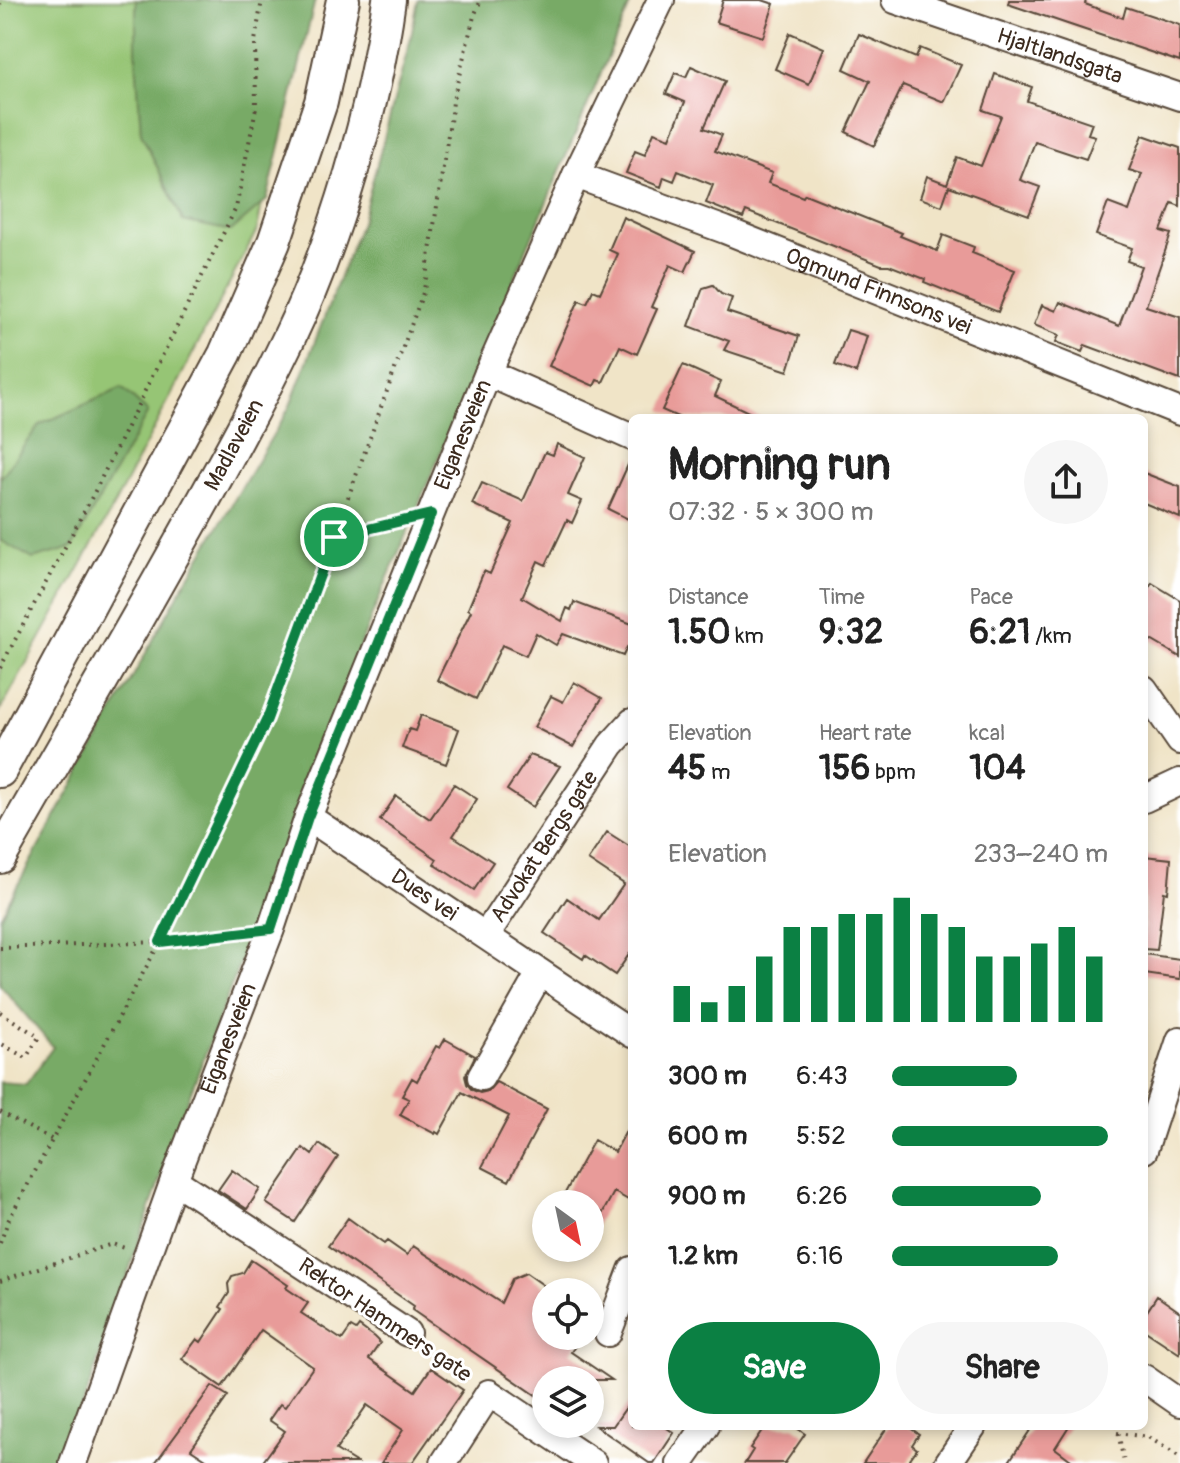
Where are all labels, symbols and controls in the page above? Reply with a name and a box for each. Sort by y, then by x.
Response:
street label: Hjaltlandsgata [993,22,1126,90]
street label: Ogmund Finnsons vei [781,242,976,341]
street label: Eiganesveien [428,375,498,494]
street label: Madlaveien [198,394,270,496]
text: Morning run [668,438,891,493]
button: share [1024,440,1108,524]
text: 07:32 · 5 × 300 m [668,496,874,528]
pin [300,503,368,571]
icon: arrive [312,515,356,559]
text: Distance [668,583,748,611]
text: Time [819,583,865,611]
text: Pace [969,583,1013,611]
text: 1.50 [668,611,730,654]
text: 9:32 [819,611,883,654]
text: 6:21 [969,611,1031,654]
text: km [730,622,764,650]
text: /km [1031,622,1072,650]
text: Elevation [668,719,752,747]
text: Heart rate [819,719,911,747]
text: kcal [969,719,1005,747]
text: 45 [668,747,706,790]
text: 156 [819,747,870,790]
text: 104 [969,747,1026,790]
text: m [706,758,730,786]
text: bpm [870,758,916,786]
street label: Advokat Bergs gate [484,765,605,928]
text: Elevation [668,838,767,870]
text: 233–240 m [974,838,1108,870]
street label: Dues vei [386,863,463,927]
street label: Eiganesveien [195,979,263,1098]
text: 300 m [668,1060,747,1092]
text: 6:43 [796,1060,848,1092]
text: 600 m [668,1120,747,1152]
text: 5:52 [796,1120,846,1152]
text: 900 m [668,1180,746,1212]
text: 6:26 [796,1180,848,1212]
north arrow [532,1190,604,1262]
map controls [532,1190,604,1438]
text: 1.2 km [668,1240,738,1272]
text: 6:16 [796,1240,843,1272]
street label: Rektor Hammers gate [293,1252,477,1388]
button: locate [532,1278,604,1350]
button: Save [668,1322,880,1414]
button: Share [896,1322,1108,1414]
button: layers [532,1366,604,1438]

